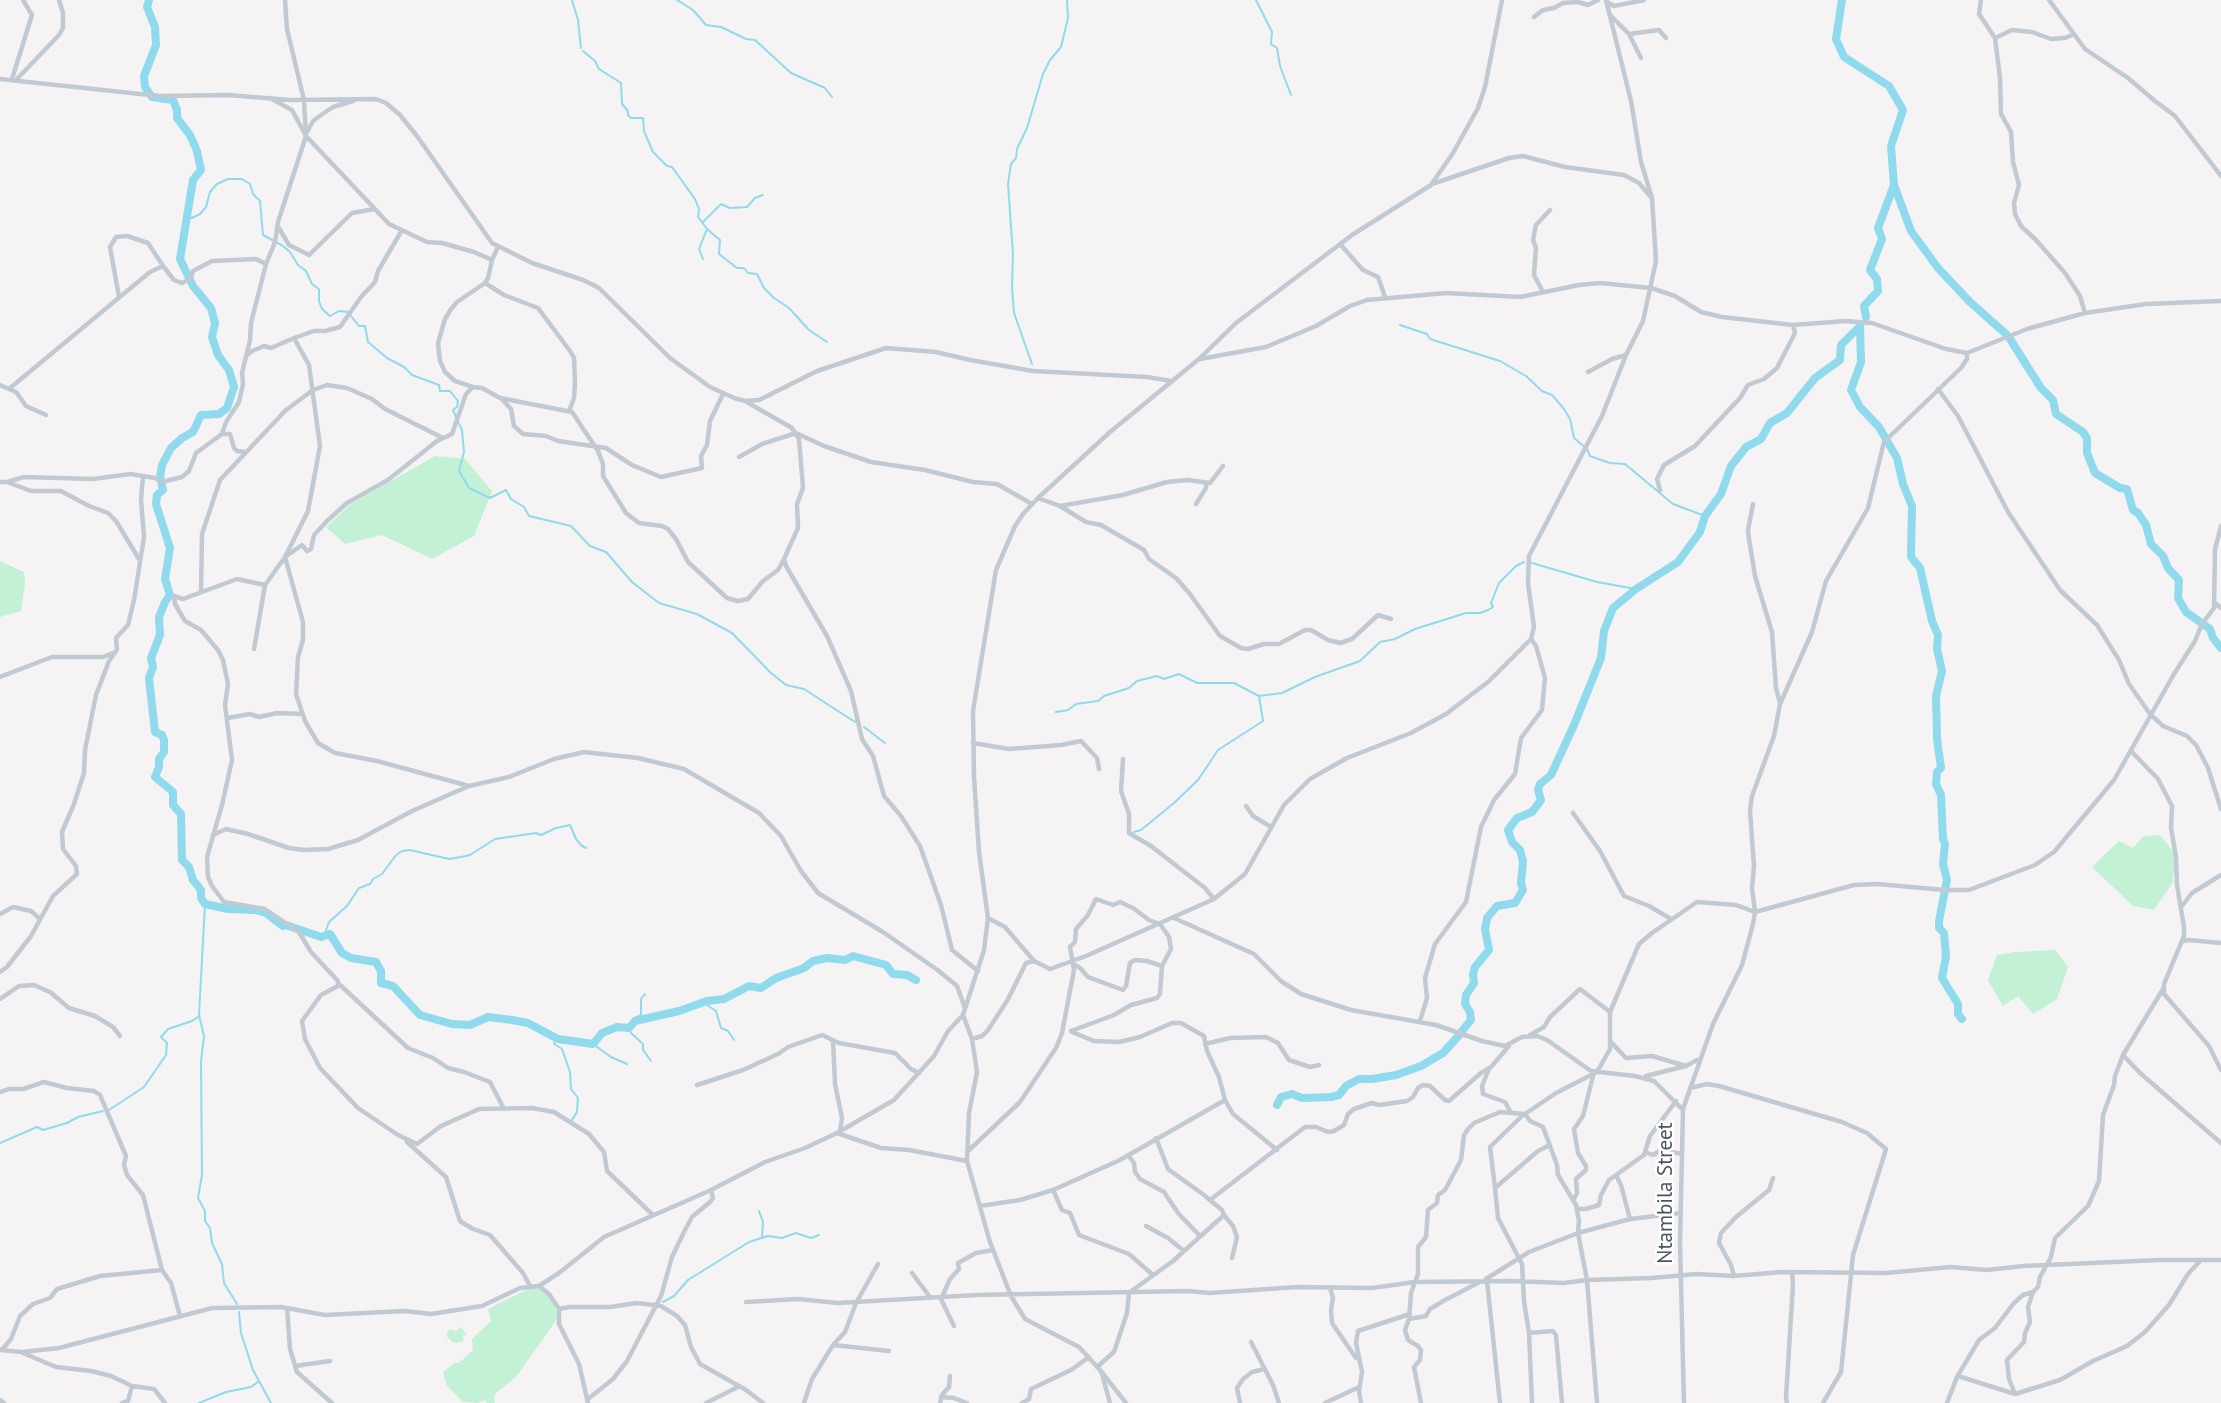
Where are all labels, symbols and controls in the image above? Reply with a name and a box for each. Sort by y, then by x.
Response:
street label: Ntambila Street [1653,1122,1679,1264]

